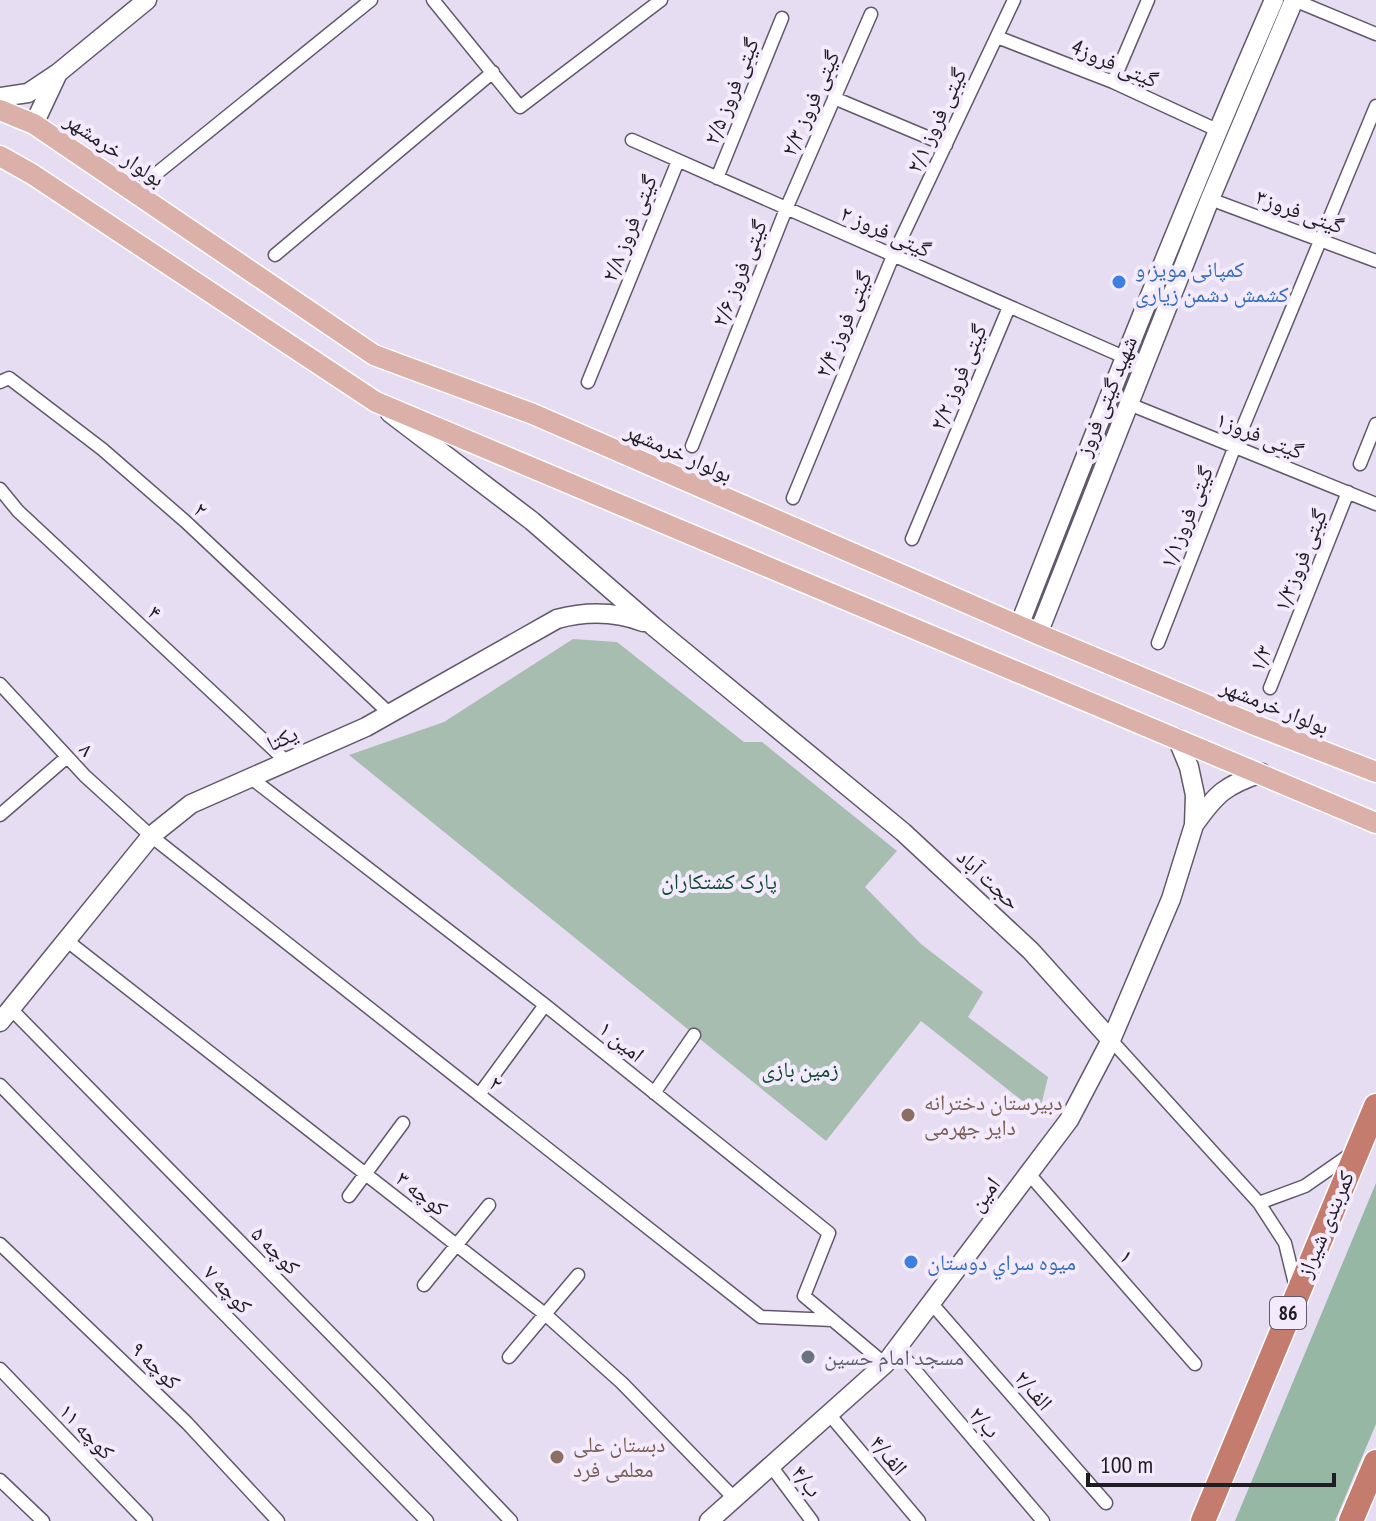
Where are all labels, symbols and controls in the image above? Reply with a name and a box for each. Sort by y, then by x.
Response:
street label: گیتی فروز4 [1067,32,1163,94]
street label: گیتی فروز ۲/۵ [697,34,765,148]
street label: گیتی فروز ۲/۳ [774,46,846,160]
street label: گیتی فروز ۲/۱ [900,63,972,177]
street label: بولوار خرمشهر [59,105,170,193]
street label: گیتی فروز ۲/۸ [595,171,663,285]
street label: ۳گیتی فروز [1252,182,1348,240]
street label: گیتی فروز ۲ [836,199,936,263]
street label: گیتی فروز ۲/۶ [705,216,773,330]
place label: کمپانی مویز و کشمش دشمن زیاری [1135,255,1289,308]
street label: گیتی فروز ۲/۴ [808,267,878,381]
marker: کمپانی مویز و کشمش دشمن زیاری [1110,273,1128,291]
street label: گیتی فروز ۲/۲ [923,320,993,434]
street label: شهید گیتی فروز [1069,332,1143,461]
street label: ۱گیتی فروز [1212,405,1308,465]
street label: بولوار خرمشهر [620,416,737,488]
street label: ۱/۱گیتی فروز [1153,462,1219,572]
street label: ۲ [188,495,214,523]
street label: ۱/۳گیتی فروز [1267,505,1333,615]
street label: ۴ [142,598,168,626]
street label: ۱/۳ [1242,640,1278,675]
street label: بولوار خرمشهر [1216,671,1333,740]
street label: یکتا [262,719,302,757]
street label: ۸ [73,736,101,762]
street label: حجت آباد [951,842,1027,916]
park label: پارک کشتکاران [661,867,777,895]
street label: امین ۱ [594,1014,650,1068]
park label: زمین بازی [761,1055,839,1083]
street label: ۲ [483,1069,509,1097]
place label: دبیرستان دخترانه دایر جهرمی [924,1088,1063,1141]
marker: دبیرستان دخترانه دایر جهرمی [899,1106,917,1124]
street label: کوچه ۳ [391,1164,453,1222]
street label: کمربندی شیراز [1290,1166,1360,1283]
street label: امین [962,1171,1006,1217]
street label: کوچه ۵ [246,1220,306,1280]
street label: ۱ [1113,1243,1141,1269]
place label: ميوه سراي دوستان [927,1248,1076,1280]
marker: ميوه سراي دوستان [902,1253,920,1271]
street label: کوچه ۷ [198,1258,258,1320]
road number: 86 [1270,1297,1306,1329]
street label: کوچه ۹ [125,1335,187,1395]
place label: مسجد امام حسین [824,1343,964,1372]
marker: مسجد امام حسین [799,1348,817,1366]
street label: ۲/الف [1009,1364,1059,1416]
street label: کوچه ۱۱ [53,1397,121,1465]
street label: ۲/ب [963,1400,1007,1444]
street label: ۴/الف [864,1429,914,1481]
place label: دبستان علی معلمی فرد [573,1430,665,1483]
scale bar [1088,1437,1334,1487]
marker: دبستان علی معلمی فرد [548,1448,566,1466]
text: 100 m [1100,1449,1153,1480]
street label: ۴/ب [786,1459,828,1503]

